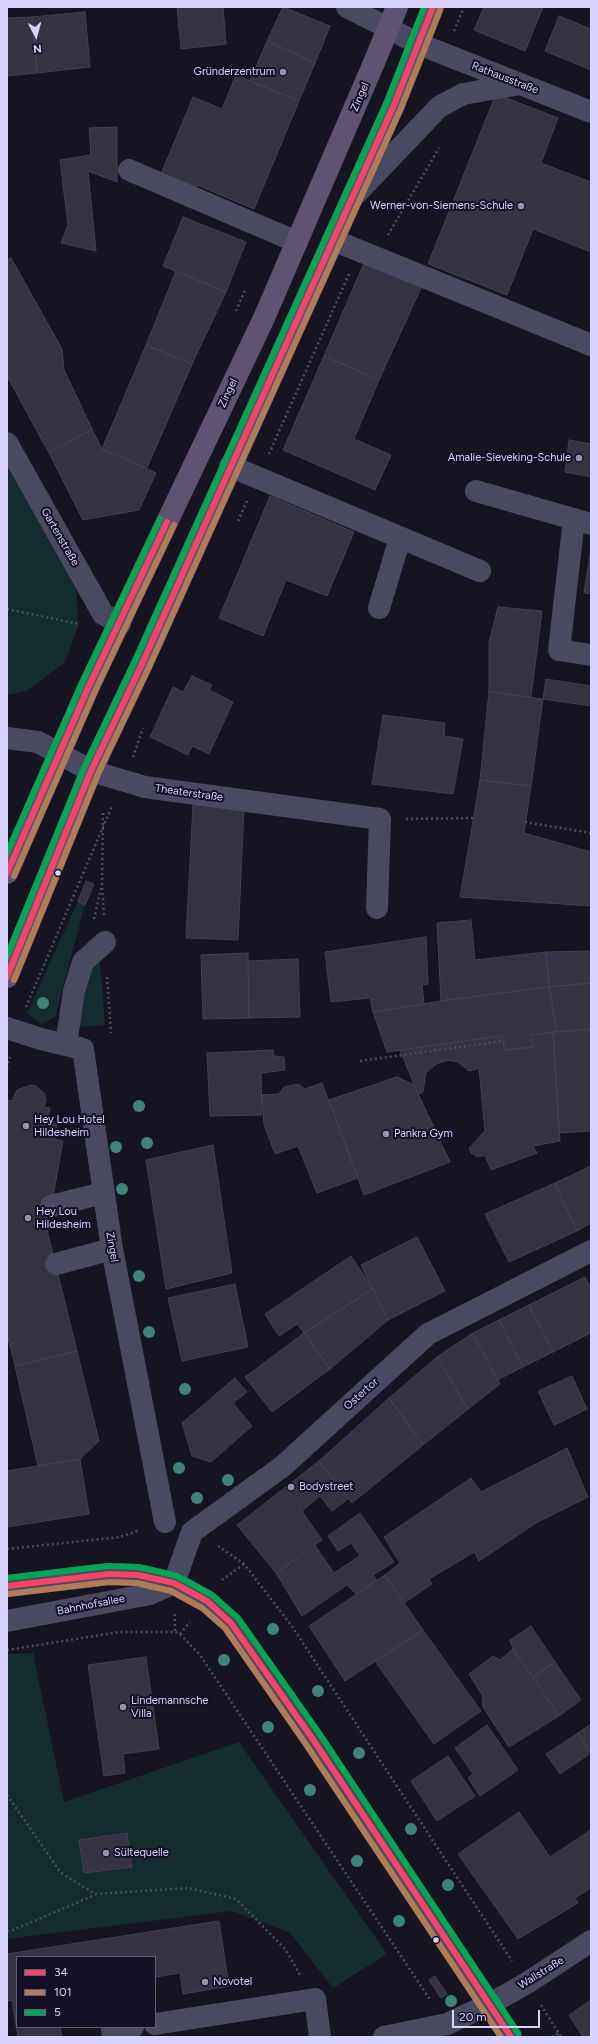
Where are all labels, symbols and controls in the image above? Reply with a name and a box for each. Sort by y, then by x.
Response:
north arrow [16,16,56,56]
text: N [32,42,42,55]
street label: Rathausstraße [470,59,540,97]
place label: Gründerzentrum [194,65,275,79]
marker: Gründerzentrum [278,67,288,77]
street label: Zingel [348,80,372,114]
place label: Werner-von-Siemens-Schule [370,199,513,213]
marker: Werner-von-Siemens-Schule [516,201,526,211]
street label: Zingel [216,376,240,410]
place label: Amalie-Sieveking-Schule [448,451,571,465]
marker: Amalie-Sieveking-Schule [574,453,584,463]
street label: Gartenstraße [38,506,82,568]
street label: Theaterstraße [154,782,224,804]
unlabelled marker [53,868,63,878]
place label: Hey Lou Hotel Hildesheim [34,1113,105,1139]
marker: Hey Lou Hotel Hildesheim [21,1121,31,1131]
place label: Pankra Gym [394,1127,453,1141]
marker: Pankra Gym [381,1129,391,1139]
place label: Hey Lou Hildesheim [36,1205,91,1231]
marker: Hey Lou Hildesheim [23,1213,33,1223]
street label: Zingel [103,1231,121,1263]
street label: Ostertor [341,1375,381,1413]
place label: Bodystreet [299,1480,354,1494]
marker: Bodystreet [286,1482,296,1492]
street label: Bahnhofsallee [56,1592,126,1618]
place label: Lindemannsche Villa [131,1694,208,1720]
marker: Lindemannsche Villa [118,1702,128,1712]
place label: Sültequelle [114,1846,169,1860]
marker: Sültequelle [101,1848,111,1858]
unlabelled marker [431,1935,441,1945]
street label: Wallstraße [516,1954,566,1992]
legend [16,1956,156,2028]
text: 34 [54,1965,68,1979]
place label: Novotel [213,1975,252,1989]
marker: Novotel [200,1977,210,1987]
text: 101 [54,1985,72,1999]
scale bar [454,2002,542,2028]
text: 5 [54,2005,61,2019]
text: 20 m [459,2010,487,2024]

